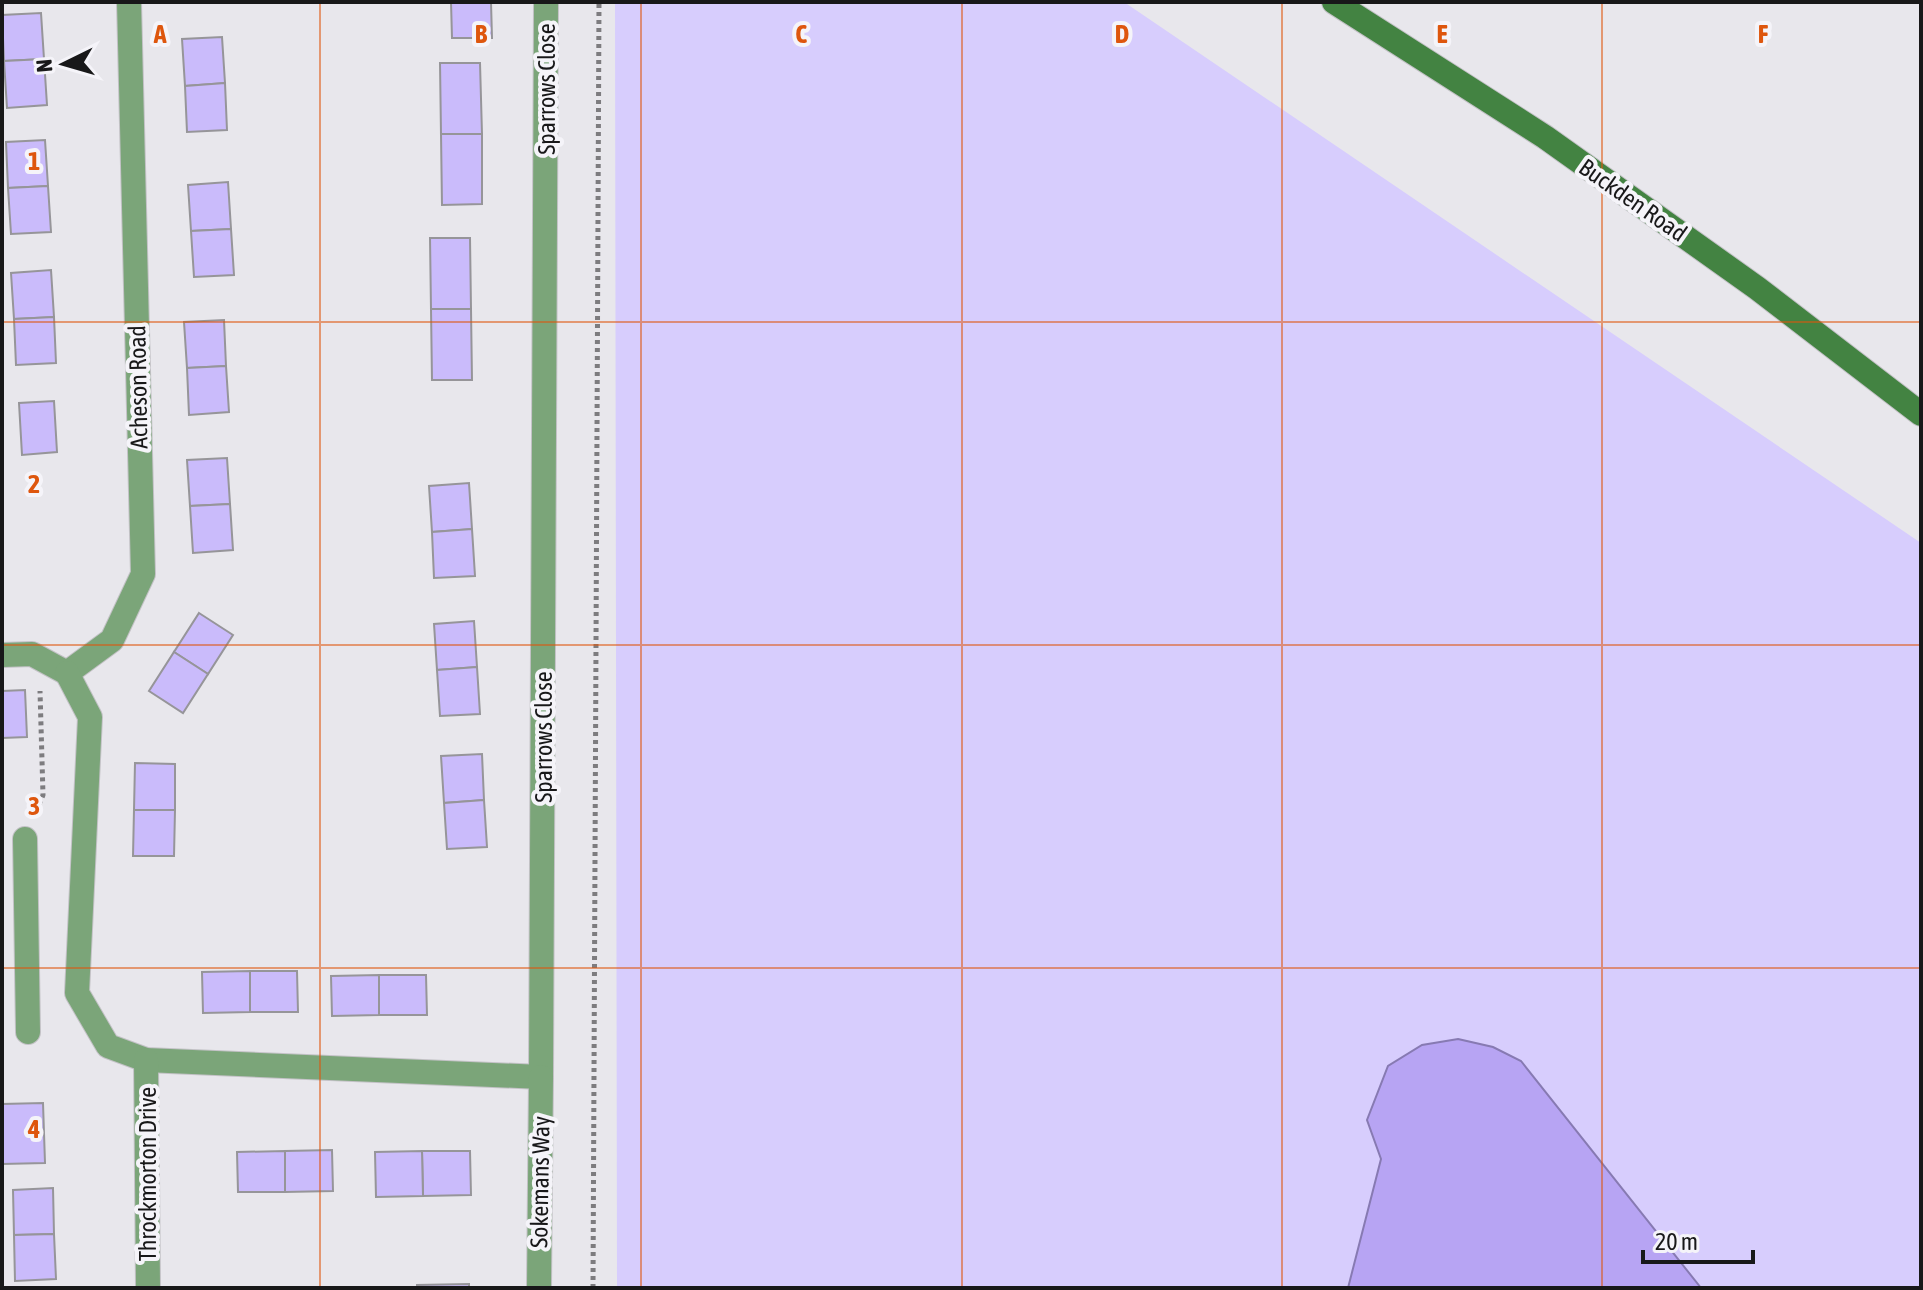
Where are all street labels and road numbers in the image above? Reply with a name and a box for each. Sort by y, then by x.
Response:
street label: Sparrows Close [533,23,560,155]
street label: Buckden Road [1574,153,1692,247]
street label: Acheson Road [123,325,153,449]
street label: Sparrows Close [530,671,557,803]
street label: Throckmorton Drive [134,1087,161,1261]
street label: Sokemans Way [525,1116,555,1248]

